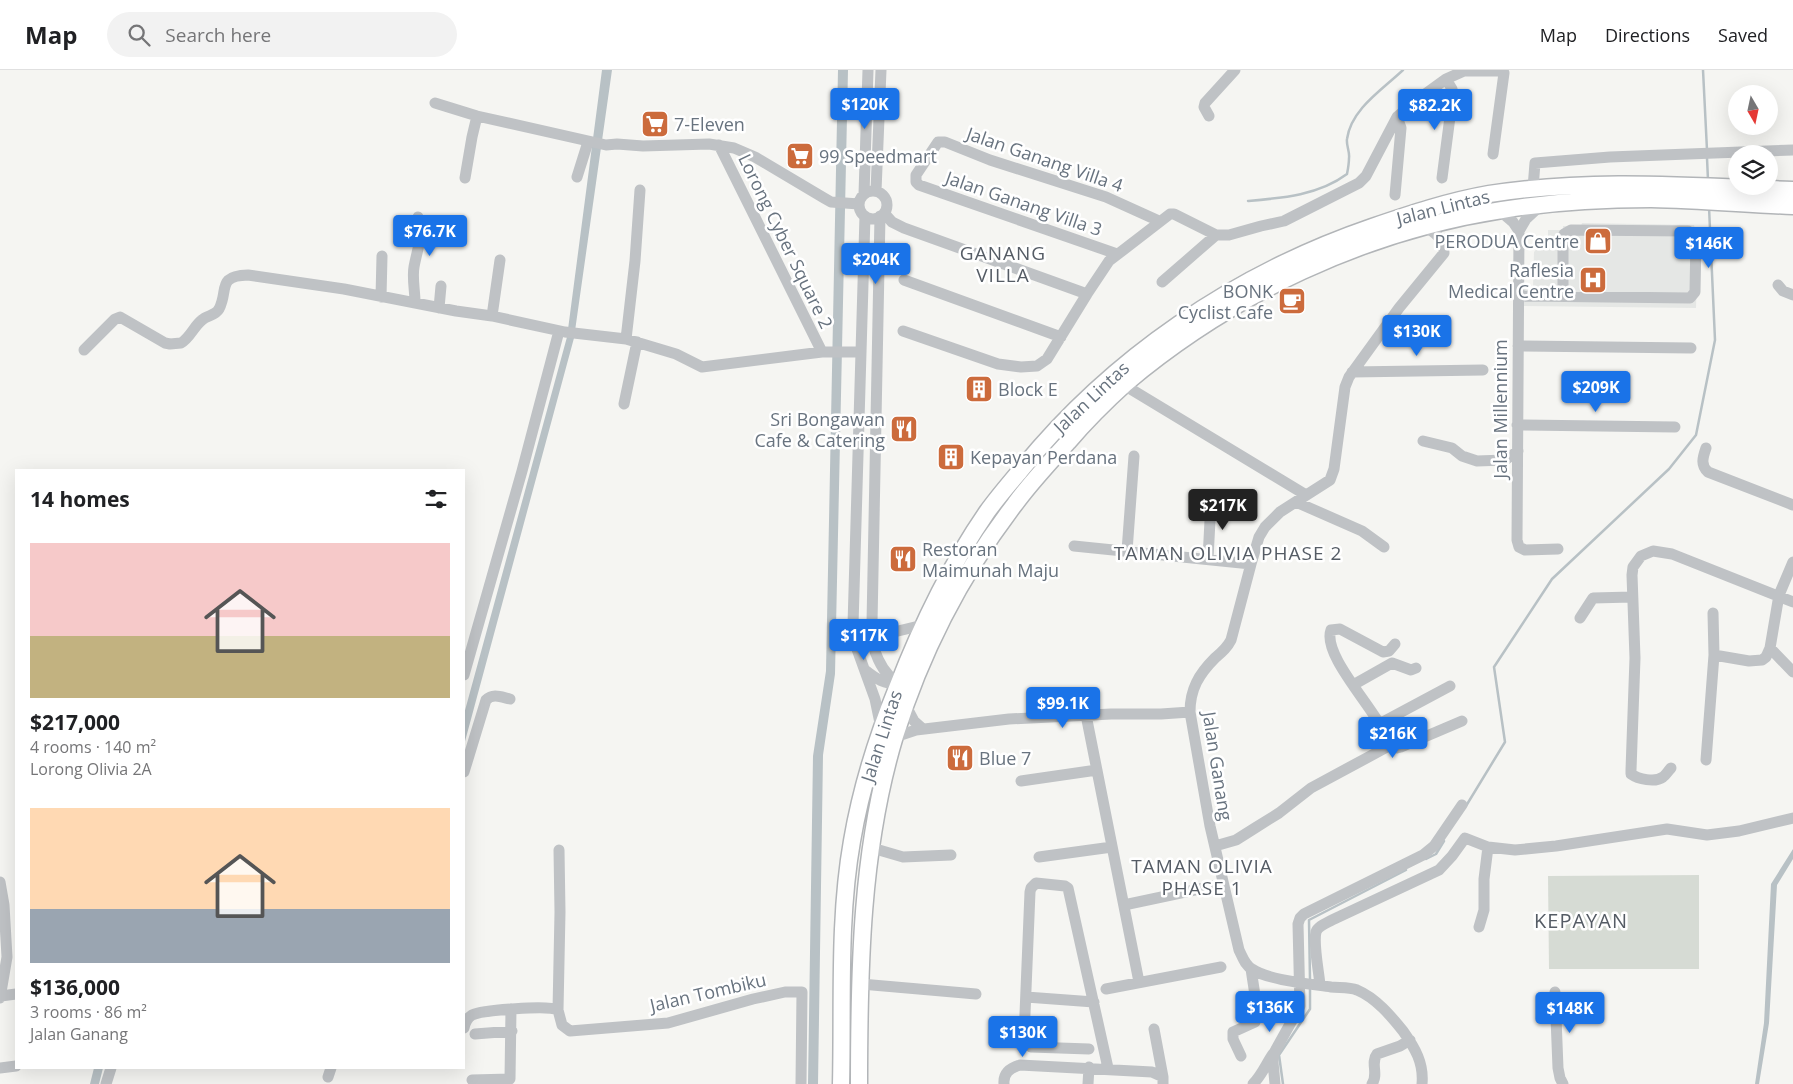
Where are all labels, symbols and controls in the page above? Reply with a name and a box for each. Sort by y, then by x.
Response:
search box [107,12,457,57]
text: Map [25,18,77,51]
icon: search [125,21,153,49]
text: Search here [165,22,271,48]
text: Map [1540,23,1577,47]
text: Directions [1605,23,1690,47]
text: Saved [1718,23,1768,47]
north arrow [1728,85,1778,135]
map controls [1728,85,1778,195]
pin: $120K [830,88,900,130]
pin: $82.2K [1394,88,1476,131]
text: $120K [841,93,889,115]
text: $82.2K [1409,94,1461,116]
supermarket icon: 7-Eleven [640,109,670,139]
place label: 7-Eleven [674,112,745,136]
street label: Jalan Ganang Villa 4 [962,120,1126,197]
supermarket icon: 99 Speedmart [785,141,815,171]
place label: 99 Speedmart [819,144,937,168]
button: layers [1728,145,1778,195]
street label: Lorong Cyber Square 2 [733,150,839,332]
street label: Jalan Ganang Villa 3 [941,164,1105,241]
street label: Jalan Lintas [1392,184,1492,231]
pin: $76.7K [389,214,471,257]
text: $76.7K [404,220,456,242]
shop icon: PERODUA Centre [1583,226,1613,256]
pin: $146K [1674,226,1744,269]
place label: PERODUA Centre [1434,229,1579,253]
text: $146K [1685,232,1733,254]
district label: GANANG VILLA [960,240,1046,288]
pin: $204K [841,242,911,285]
text: $204K [852,248,900,270]
place label: Raflesia Medical Centre [1448,258,1574,303]
hospital icon: Raflesia Medical Centre [1578,265,1608,295]
place label: BONK Cyclist Cafe [1178,279,1274,324]
cafe icon: BONK Cyclist Cafe [1277,286,1307,316]
pin: $130K [1382,314,1452,357]
text: $130K [1393,320,1441,342]
street label: Jalan Millennium [1488,339,1512,481]
street label: Jalan Lintas [1047,356,1134,440]
pin: $209K [1561,370,1631,413]
building icon: Block E [964,374,994,404]
text: $209K [1572,376,1620,398]
place label: Block E [998,377,1058,401]
place label: Sri Bongawan Cafe & Catering [754,407,885,452]
restaurant icon: Sri Bongawan Cafe & Catering [889,414,919,444]
building icon: Kepayan Perdana [936,442,966,472]
place label: Kepayan Perdana [970,445,1117,469]
text: 14 homes [30,485,130,513]
icon: filters [422,485,450,513]
pin: $217K [1188,488,1258,531]
text: $217K [1199,494,1247,516]
place label: Restoran Maimunah Maju [922,537,1059,582]
district label: TAMAN OLIVIA PHASE 2 [1114,540,1342,566]
restaurant icon: Restoran Maimunah Maju [888,544,918,574]
icon: home [195,576,285,666]
pin: $117K [829,618,899,661]
text: $117K [840,624,888,646]
pin: $99.1K [1022,686,1104,729]
street label: Jalan Lintas [854,687,907,787]
text: $99.1K [1037,692,1089,714]
text: $217,000 [30,708,120,736]
street label: Jalan Ganang [1197,708,1238,822]
pin: $216K [1358,716,1428,759]
text: $216K [1369,722,1417,744]
text: 4 rooms · 140 m² [30,736,156,758]
restaurant icon: Blue 7 [945,743,975,773]
place label: Blue 7 [979,746,1031,770]
text: Lorong Olivia 2A [30,758,152,780]
icon: home [195,841,285,931]
district label: TAMAN OLIVIA PHASE 1 [1131,853,1273,901]
district label: KEPAYAN [1534,907,1628,934]
street label: Jalan Tombiku [646,967,768,1017]
text: $136,000 [30,973,120,1001]
pin: $136K [1235,990,1305,1033]
pin: $148K [1535,992,1605,1034]
text: $136K [1246,996,1294,1018]
text: $148K [1546,997,1594,1019]
text: 3 rooms · 86 m² [30,1001,147,1023]
pin: $130K [988,1016,1058,1058]
text: $130K [999,1021,1047,1043]
text: Jalan Ganang [30,1023,128,1045]

